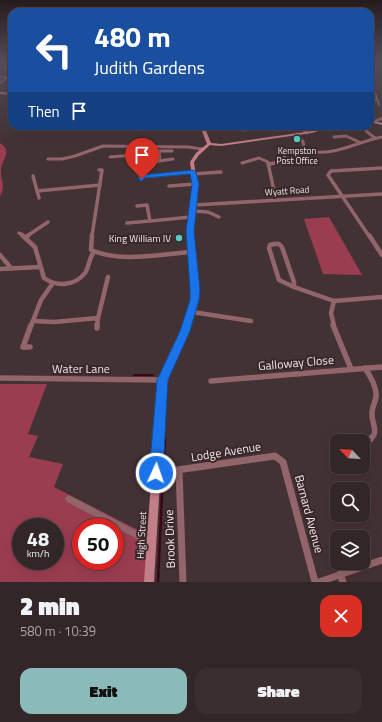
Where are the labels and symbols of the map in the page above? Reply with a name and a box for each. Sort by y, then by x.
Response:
marker: Kempston Post Office [292,134,302,144]
pin [125,138,159,179]
place label: Kempston Post Office [276,144,318,167]
street label: Wyatt Road [264,182,310,199]
place label: King William IV [109,231,171,246]
marker: King William IV [174,233,184,243]
street label: Galloway Close [257,350,335,375]
street label: Water Lane [52,359,110,378]
north arrow [330,434,370,474]
street label: Lodge Avenue [189,437,262,466]
position arrow [135,452,177,494]
street label: Barnard Avenue [290,473,329,555]
street label: Brook Drive [159,509,180,569]
street label: High Street [133,510,150,559]
speed limit sign: 50 [72,518,124,570]

